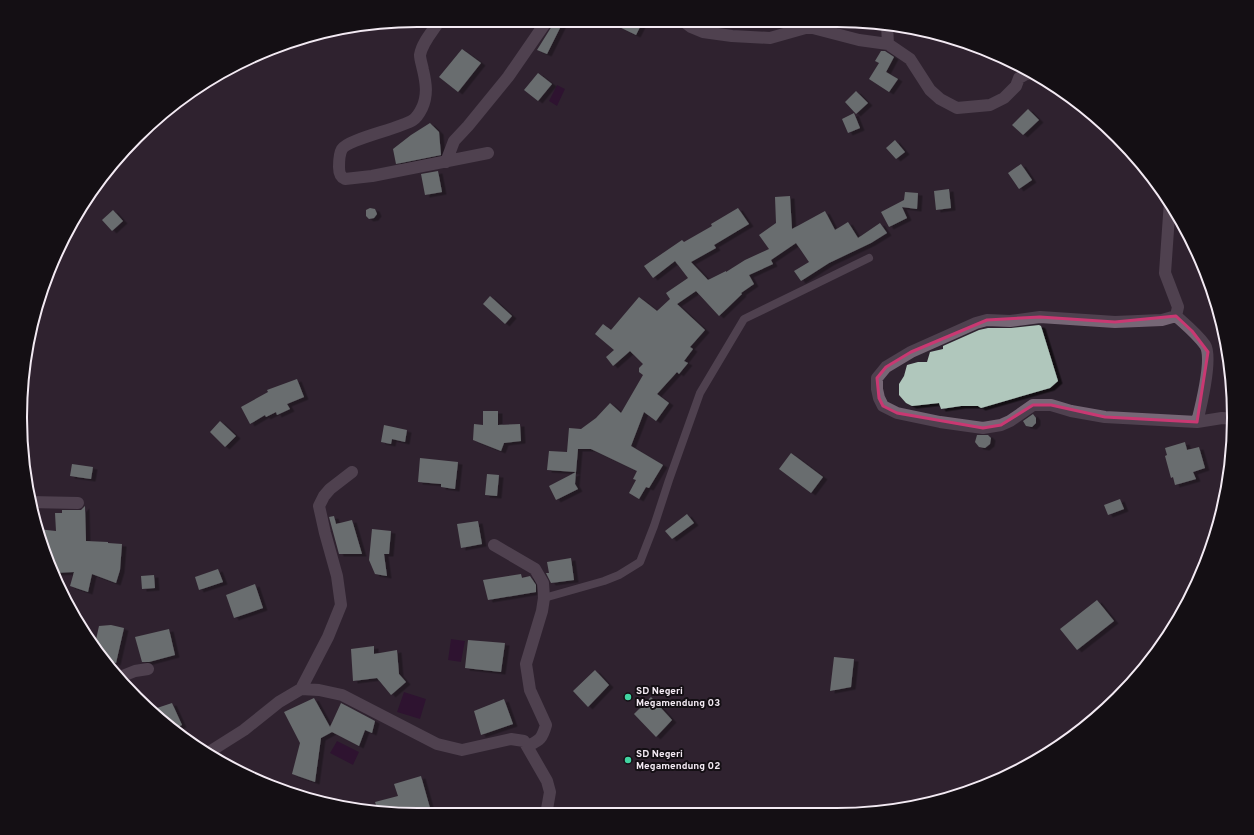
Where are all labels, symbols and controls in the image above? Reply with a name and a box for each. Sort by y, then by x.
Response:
place label: SD Negeri Megamendung 03 [636,685,720,710]
marker: SD Negeri Megamendung 03 [623,692,633,702]
place label: SD Negeri Megamendung 02 [636,748,720,773]
marker: SD Negeri Megamendung 02 [623,755,633,765]

